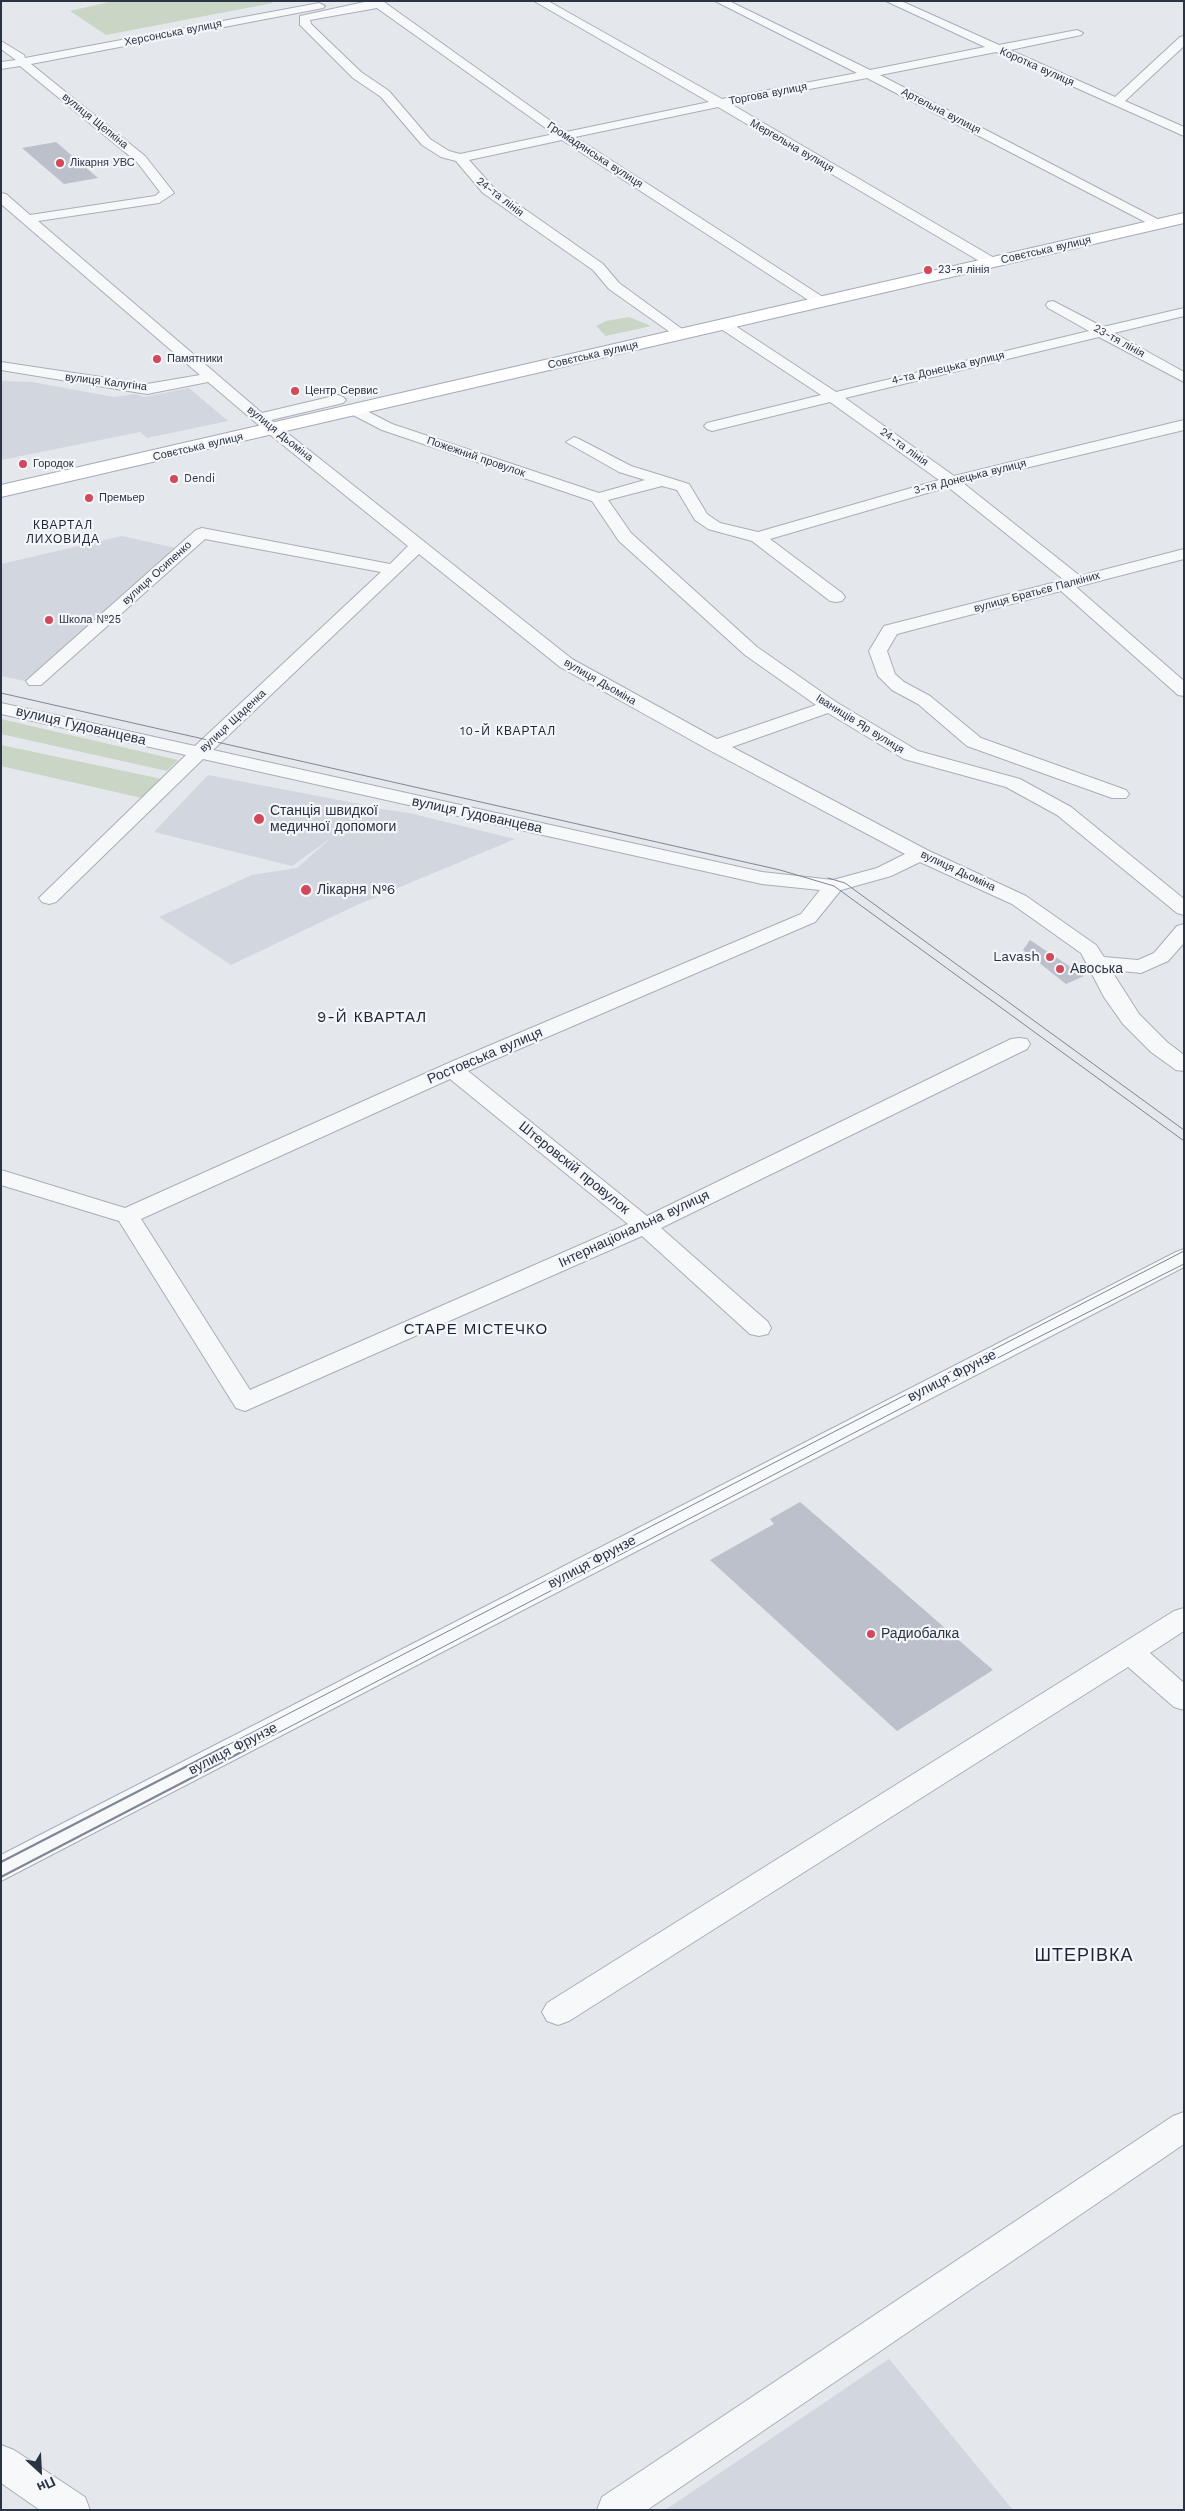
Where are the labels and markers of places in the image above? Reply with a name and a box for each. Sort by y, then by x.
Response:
place label: Лікарня УВС [70,156,135,170]
marker: Лікарня УВС [54,157,66,169]
place label: 23-я лінія [938,263,989,277]
marker: 23-я лінія [922,264,934,276]
place label: Памятники [167,352,223,366]
marker: Памятники [151,353,163,365]
place label: Центр Сервис [305,384,378,398]
marker: Центр Сервис [289,385,301,397]
place label: Городок [33,457,74,471]
marker: Городок [17,458,29,470]
place label: Dendi [184,472,215,486]
marker: Dendi [168,473,180,485]
place label: Премьер [99,491,145,505]
marker: Премьер [83,492,95,504]
place label: Школа №25 [59,613,121,627]
marker: Школа №25 [43,614,55,626]
place label: Станція швидкої медичної допомоги [270,803,396,836]
marker: Станція швидкої медичної допомоги [252,812,266,826]
place label: Лікарня №6 [317,882,395,898]
marker: Лікарня №6 [299,883,313,897]
place label: Lavash [993,949,1040,965]
marker: Lavash [1044,951,1056,963]
place label: Авоська [1070,961,1123,977]
marker: Авоська [1054,963,1066,975]
place label: Радиобалка [881,1626,959,1642]
marker: Радиобалка [865,1628,877,1640]

